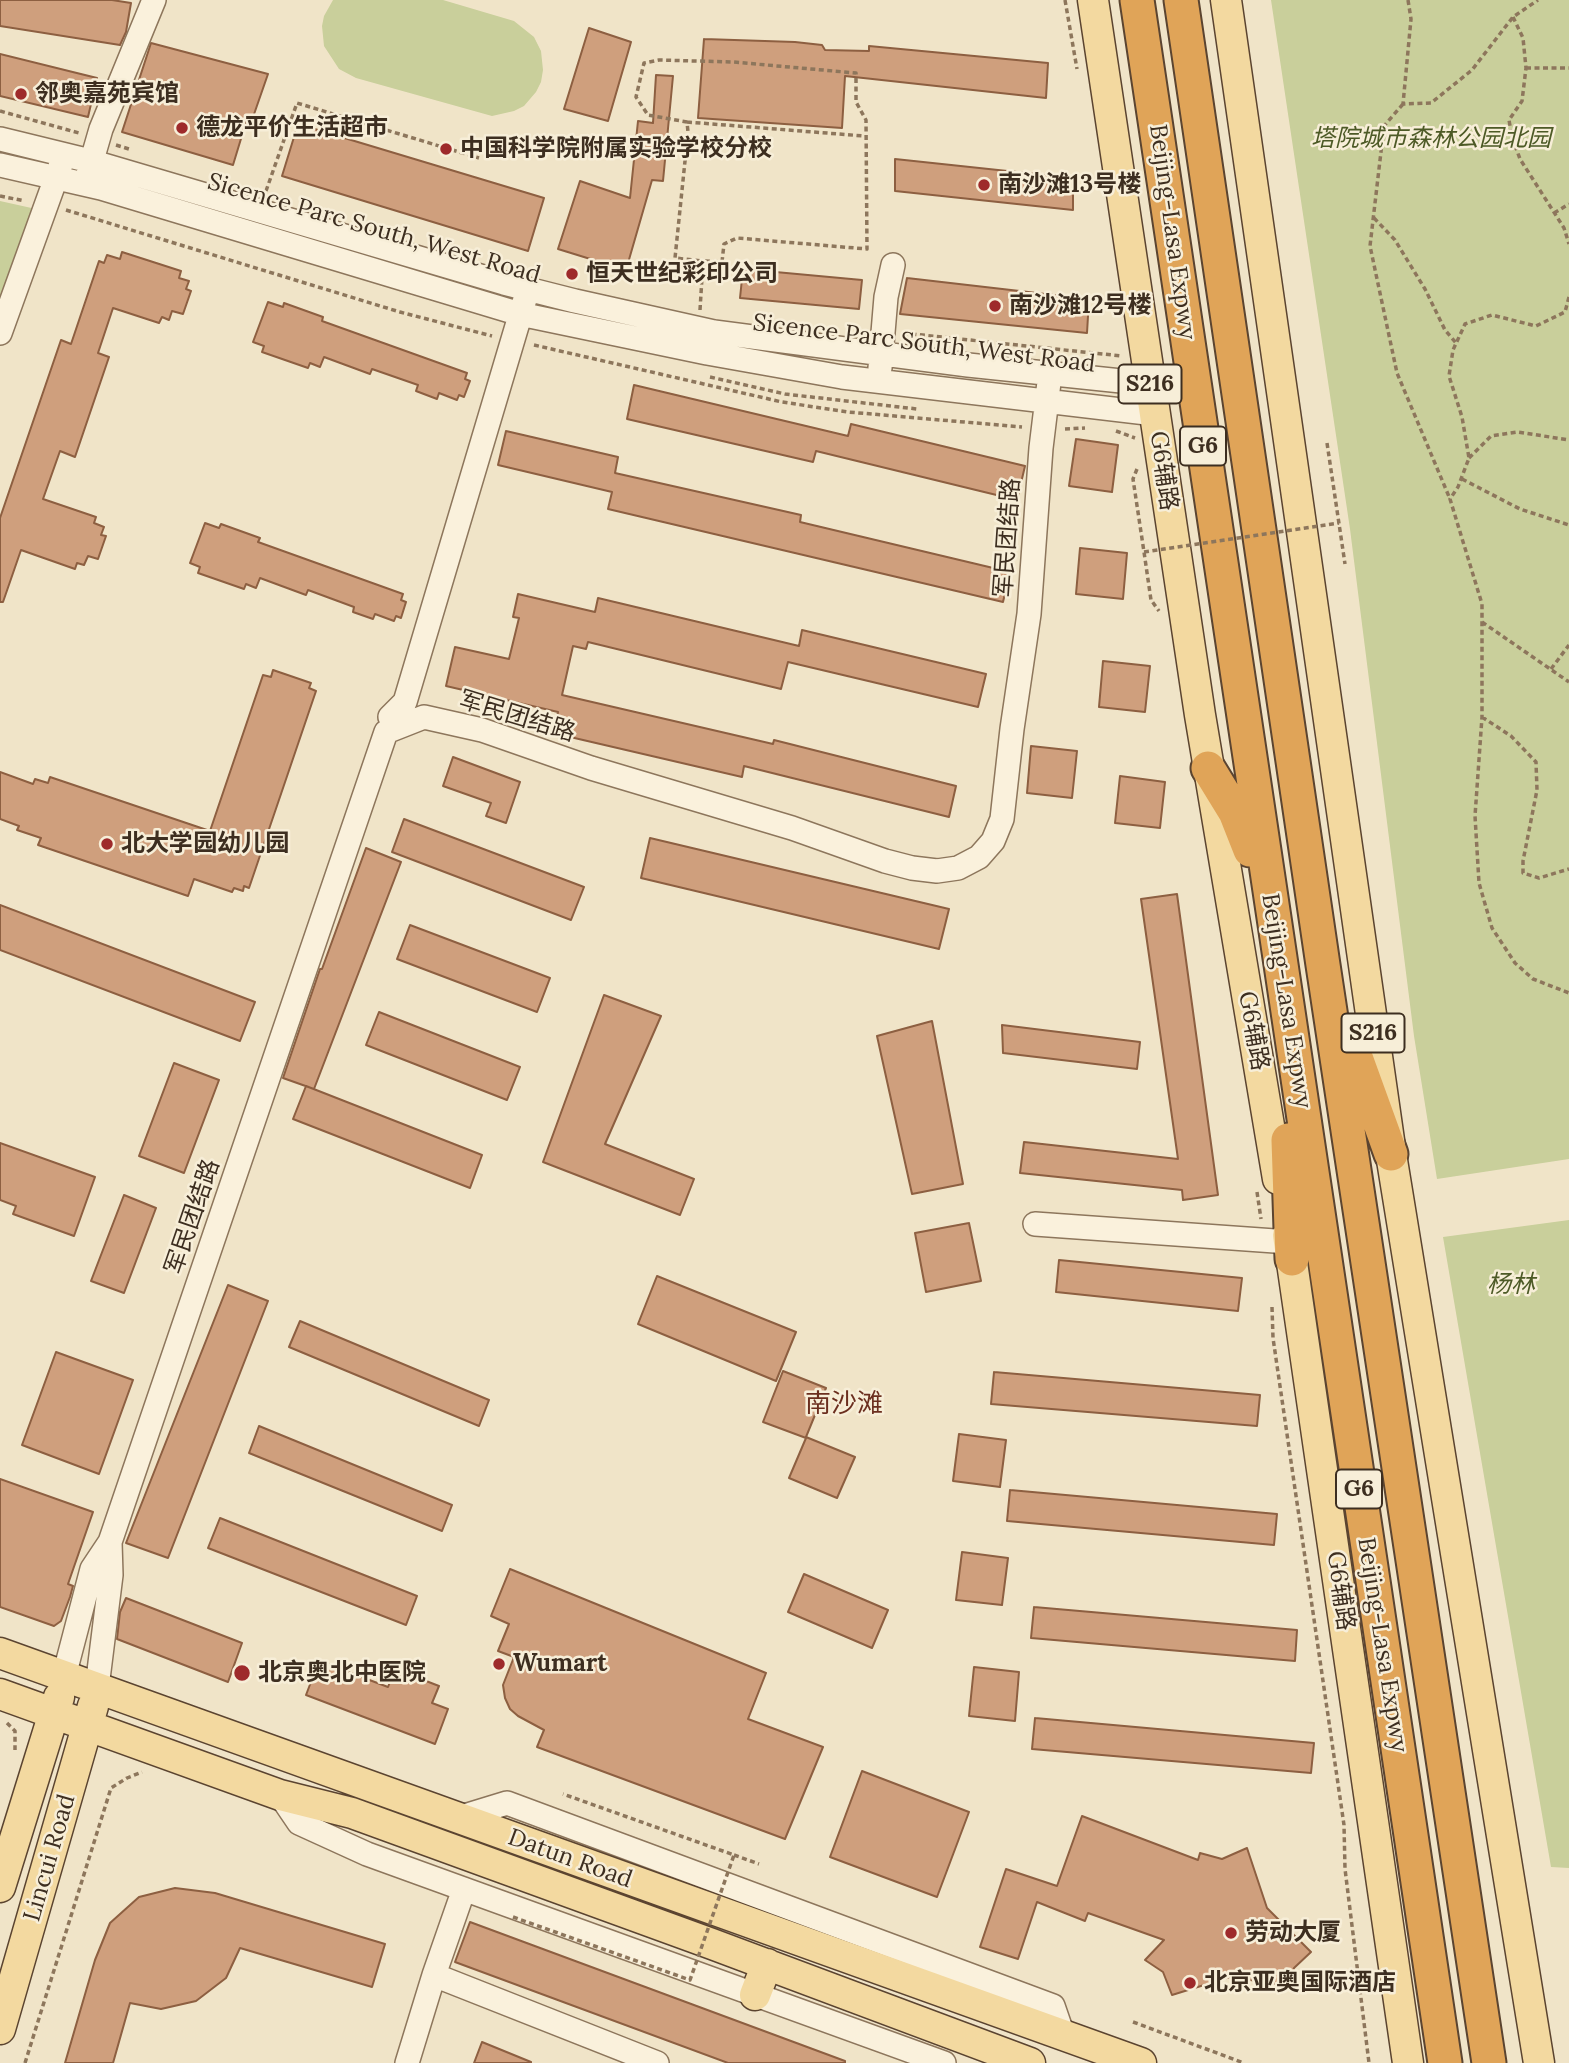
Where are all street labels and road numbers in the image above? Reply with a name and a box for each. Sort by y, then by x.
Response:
street label: Beijing-Lasa Expwy [1143,122,1201,342]
street label: Sicence Parc South, West Road [204,168,544,290]
street label: Sicence Parc South, West Road [751,309,1097,379]
road number: S216 [1118,364,1182,404]
road number: G6 [1180,426,1226,466]
street label: G6辅路 [1143,429,1183,513]
street label: 军民团结路 [989,477,1027,599]
street label: 军民团结路 [455,686,579,748]
street label: Beijing-Lasa Expwy [1255,891,1317,1111]
street label: G6辅路 [1232,989,1274,1073]
road number: S216 [1342,1014,1404,1052]
street label: 军民团结路 [160,1156,226,1278]
road number: G6 [1336,1470,1382,1508]
street label: Beijing-Lasa Expwy [1351,1535,1413,1755]
street label: G6辅路 [1320,1549,1360,1633]
street label: Lincui Road [18,1791,82,1925]
street label: Datun Road [504,1823,636,1895]

